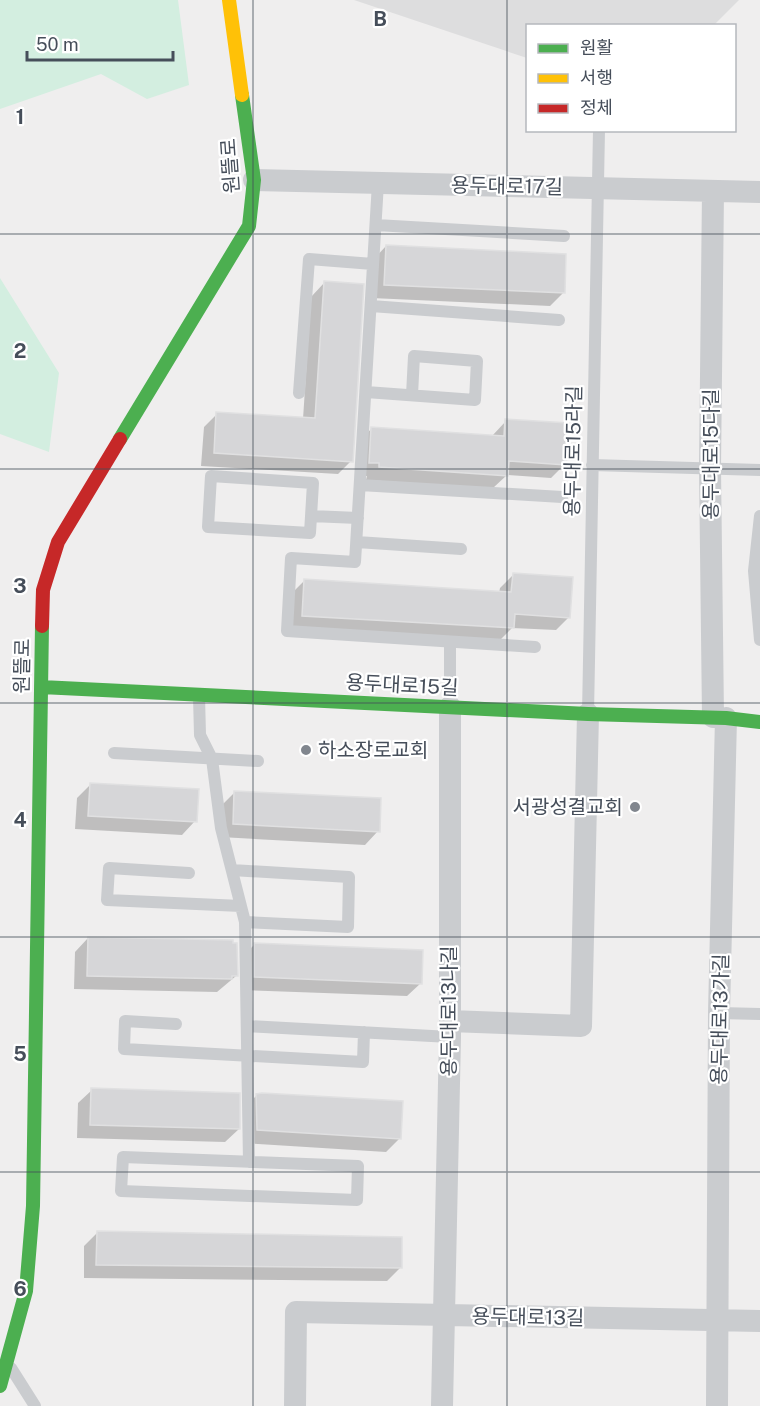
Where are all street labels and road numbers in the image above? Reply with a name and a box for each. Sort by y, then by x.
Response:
street label: 원뜰로 [216,138,244,194]
street label: 용두대로17길 [451,173,563,199]
street label: 용두대로15라길 [560,385,586,517]
street label: 용두대로15다길 [699,388,723,520]
street label: 원뜰로 [10,638,34,694]
street label: 용두대로15길 [345,670,459,700]
street label: 용두대로13나길 [437,945,461,1077]
street label: 용두대로13가길 [707,953,733,1085]
street label: 용두대로13길 [471,1304,585,1330]

